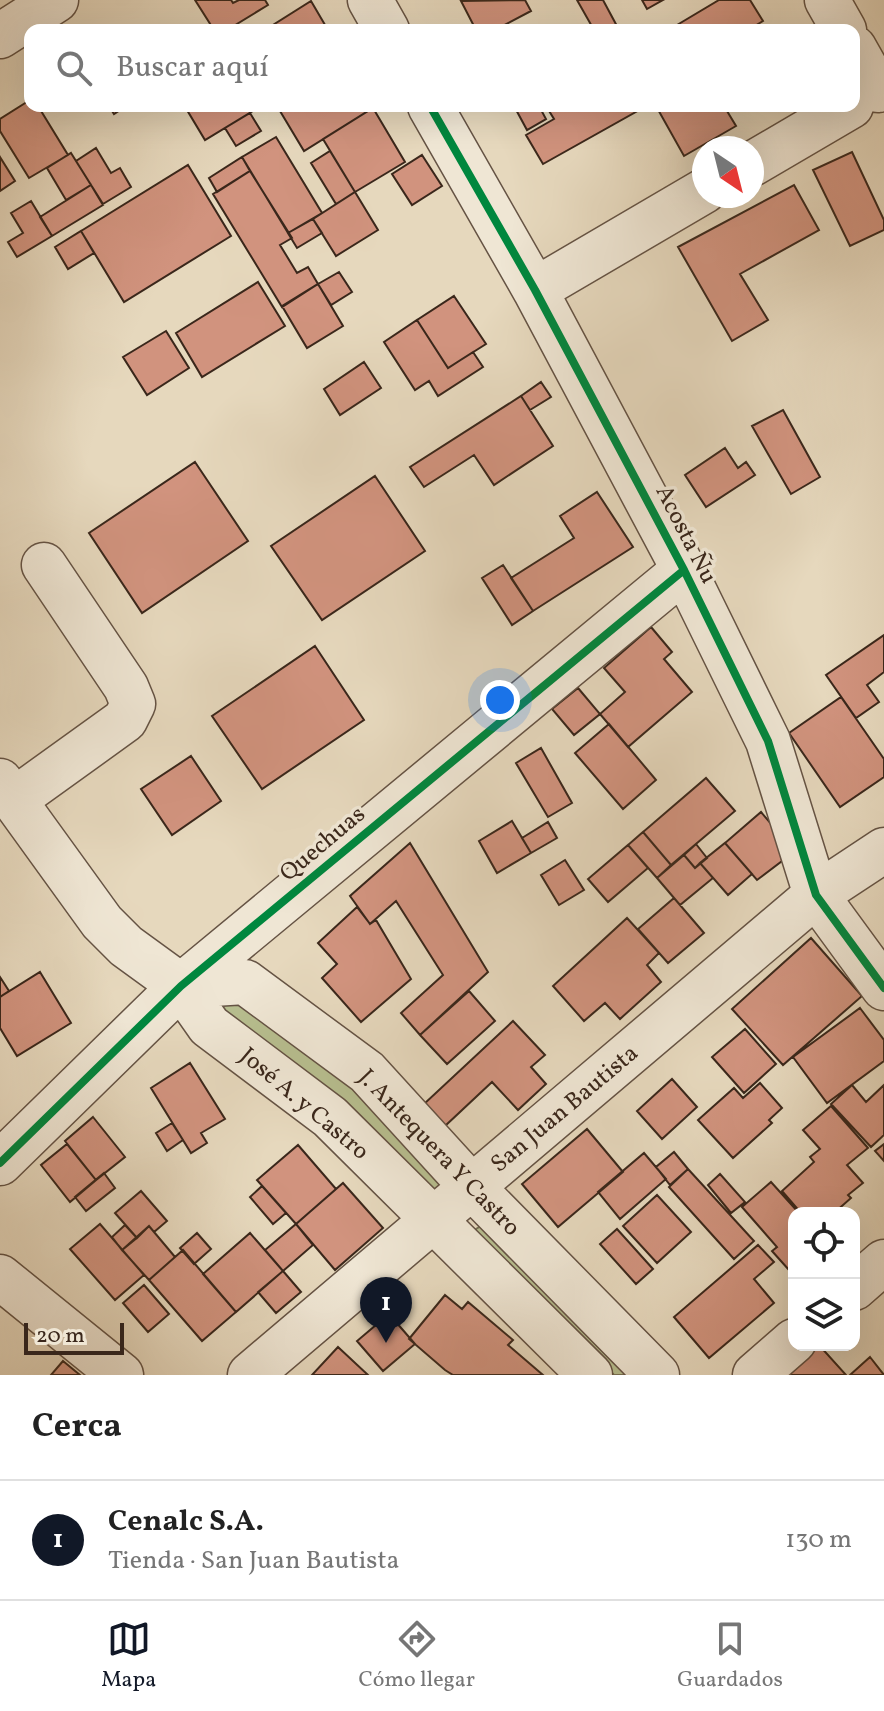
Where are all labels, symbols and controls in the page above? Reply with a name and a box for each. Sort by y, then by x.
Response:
search box [24,24,860,112]
icon: search [52,46,96,90]
text: Buscar aquí [116,47,269,89]
north arrow [692,136,764,208]
street label: Acosta Ñu [646,480,725,590]
your location [480,680,520,720]
street label: Quechuas [273,799,374,891]
street label: San Juan Bautista [484,1038,647,1182]
street label: José A. y Castro [232,1040,376,1169]
street label: J. Antequera Y Castro [350,1062,528,1245]
map controls [788,1207,860,1351]
button: locate [788,1207,860,1279]
pin: 1 [360,1277,412,1343]
button: layers [788,1279,860,1351]
scale bar [24,1319,124,1355]
text: 20 m [36,1321,85,1352]
text: Cerca [32,1404,122,1451]
text: Cenalc S.A. [108,1501,264,1543]
text: 1 [53,1522,63,1558]
text: 130 m [785,1522,852,1558]
text: Tienda · San Juan Bautista [108,1543,400,1579]
tab: Mapa [101,1617,156,1696]
tab: Cómo llegar [358,1617,475,1696]
tab: Guardados [677,1617,783,1696]

